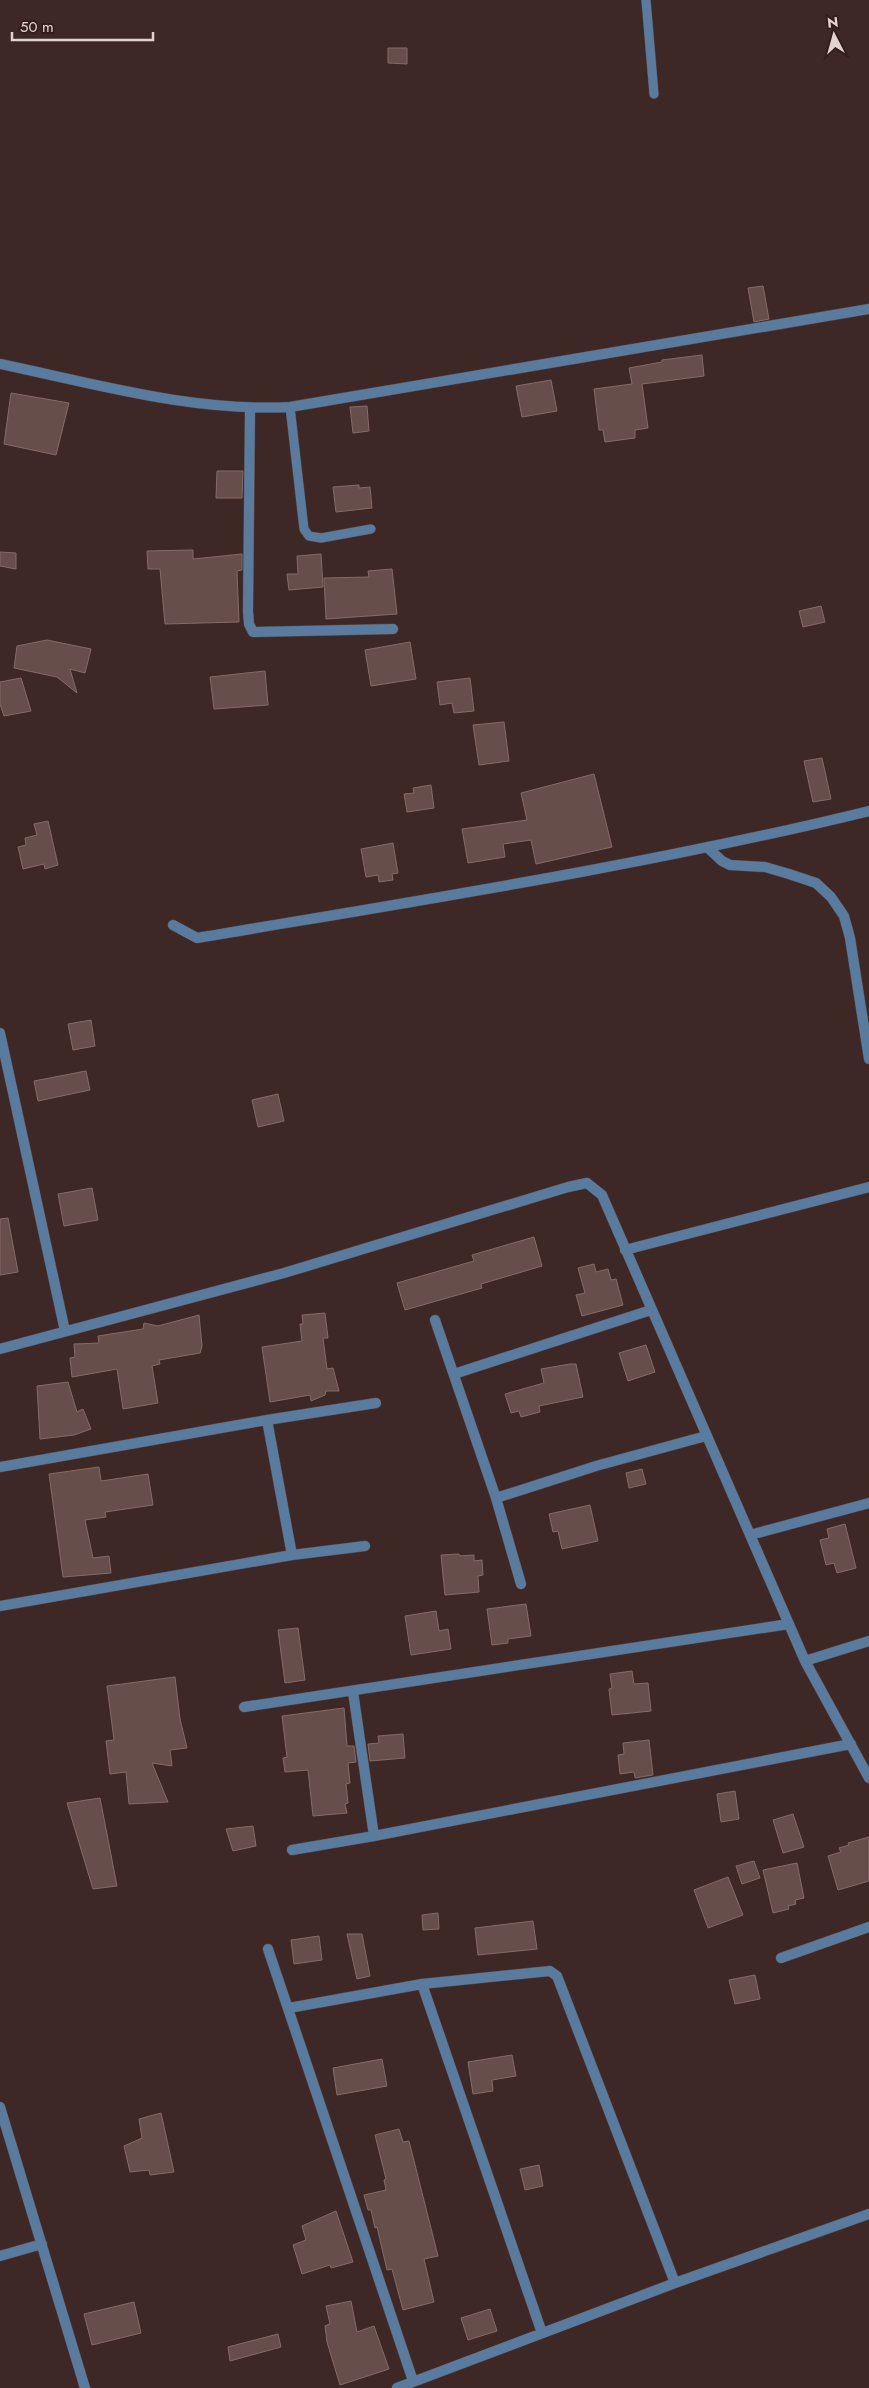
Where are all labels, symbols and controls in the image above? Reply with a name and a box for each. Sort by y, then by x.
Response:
scale bar [12,10,154,42]
north arrow [809,10,859,60]
text: N [826,12,839,33]
text: 50 m [20,16,54,38]

